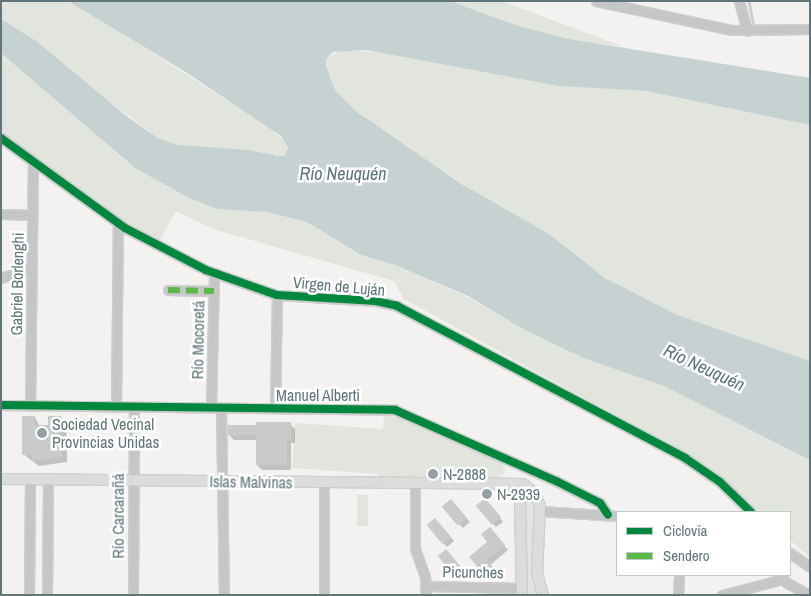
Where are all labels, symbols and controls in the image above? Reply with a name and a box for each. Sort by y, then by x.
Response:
water label: Río Neuquén [300,163,386,185]
street label: Gabriel Borlenghi [7,232,27,336]
street label: Virgen de Luján [292,272,386,300]
street label: Río Mocoretá [188,300,208,380]
water label: Río Neuquén [660,340,748,396]
street label: Manuel Alberti [276,385,360,405]
place label: Sociedad Vecinal Provincias Unidas [52,414,159,452]
marker: Sociedad Vecinal Provincias Unidas [36,427,48,439]
place label: N-2888 [443,464,486,484]
marker: N-2888 [427,468,439,480]
street label: Islas Malvinas [209,472,293,492]
street label: Río Carcarañá [108,473,128,559]
place label: N-2939 [497,484,540,504]
marker: N-2939 [481,488,493,500]
legend [616,511,791,576]
text: Ciclovía [663,520,707,541]
text: Sendero [663,545,710,566]
street label: Picunches [442,562,504,582]

